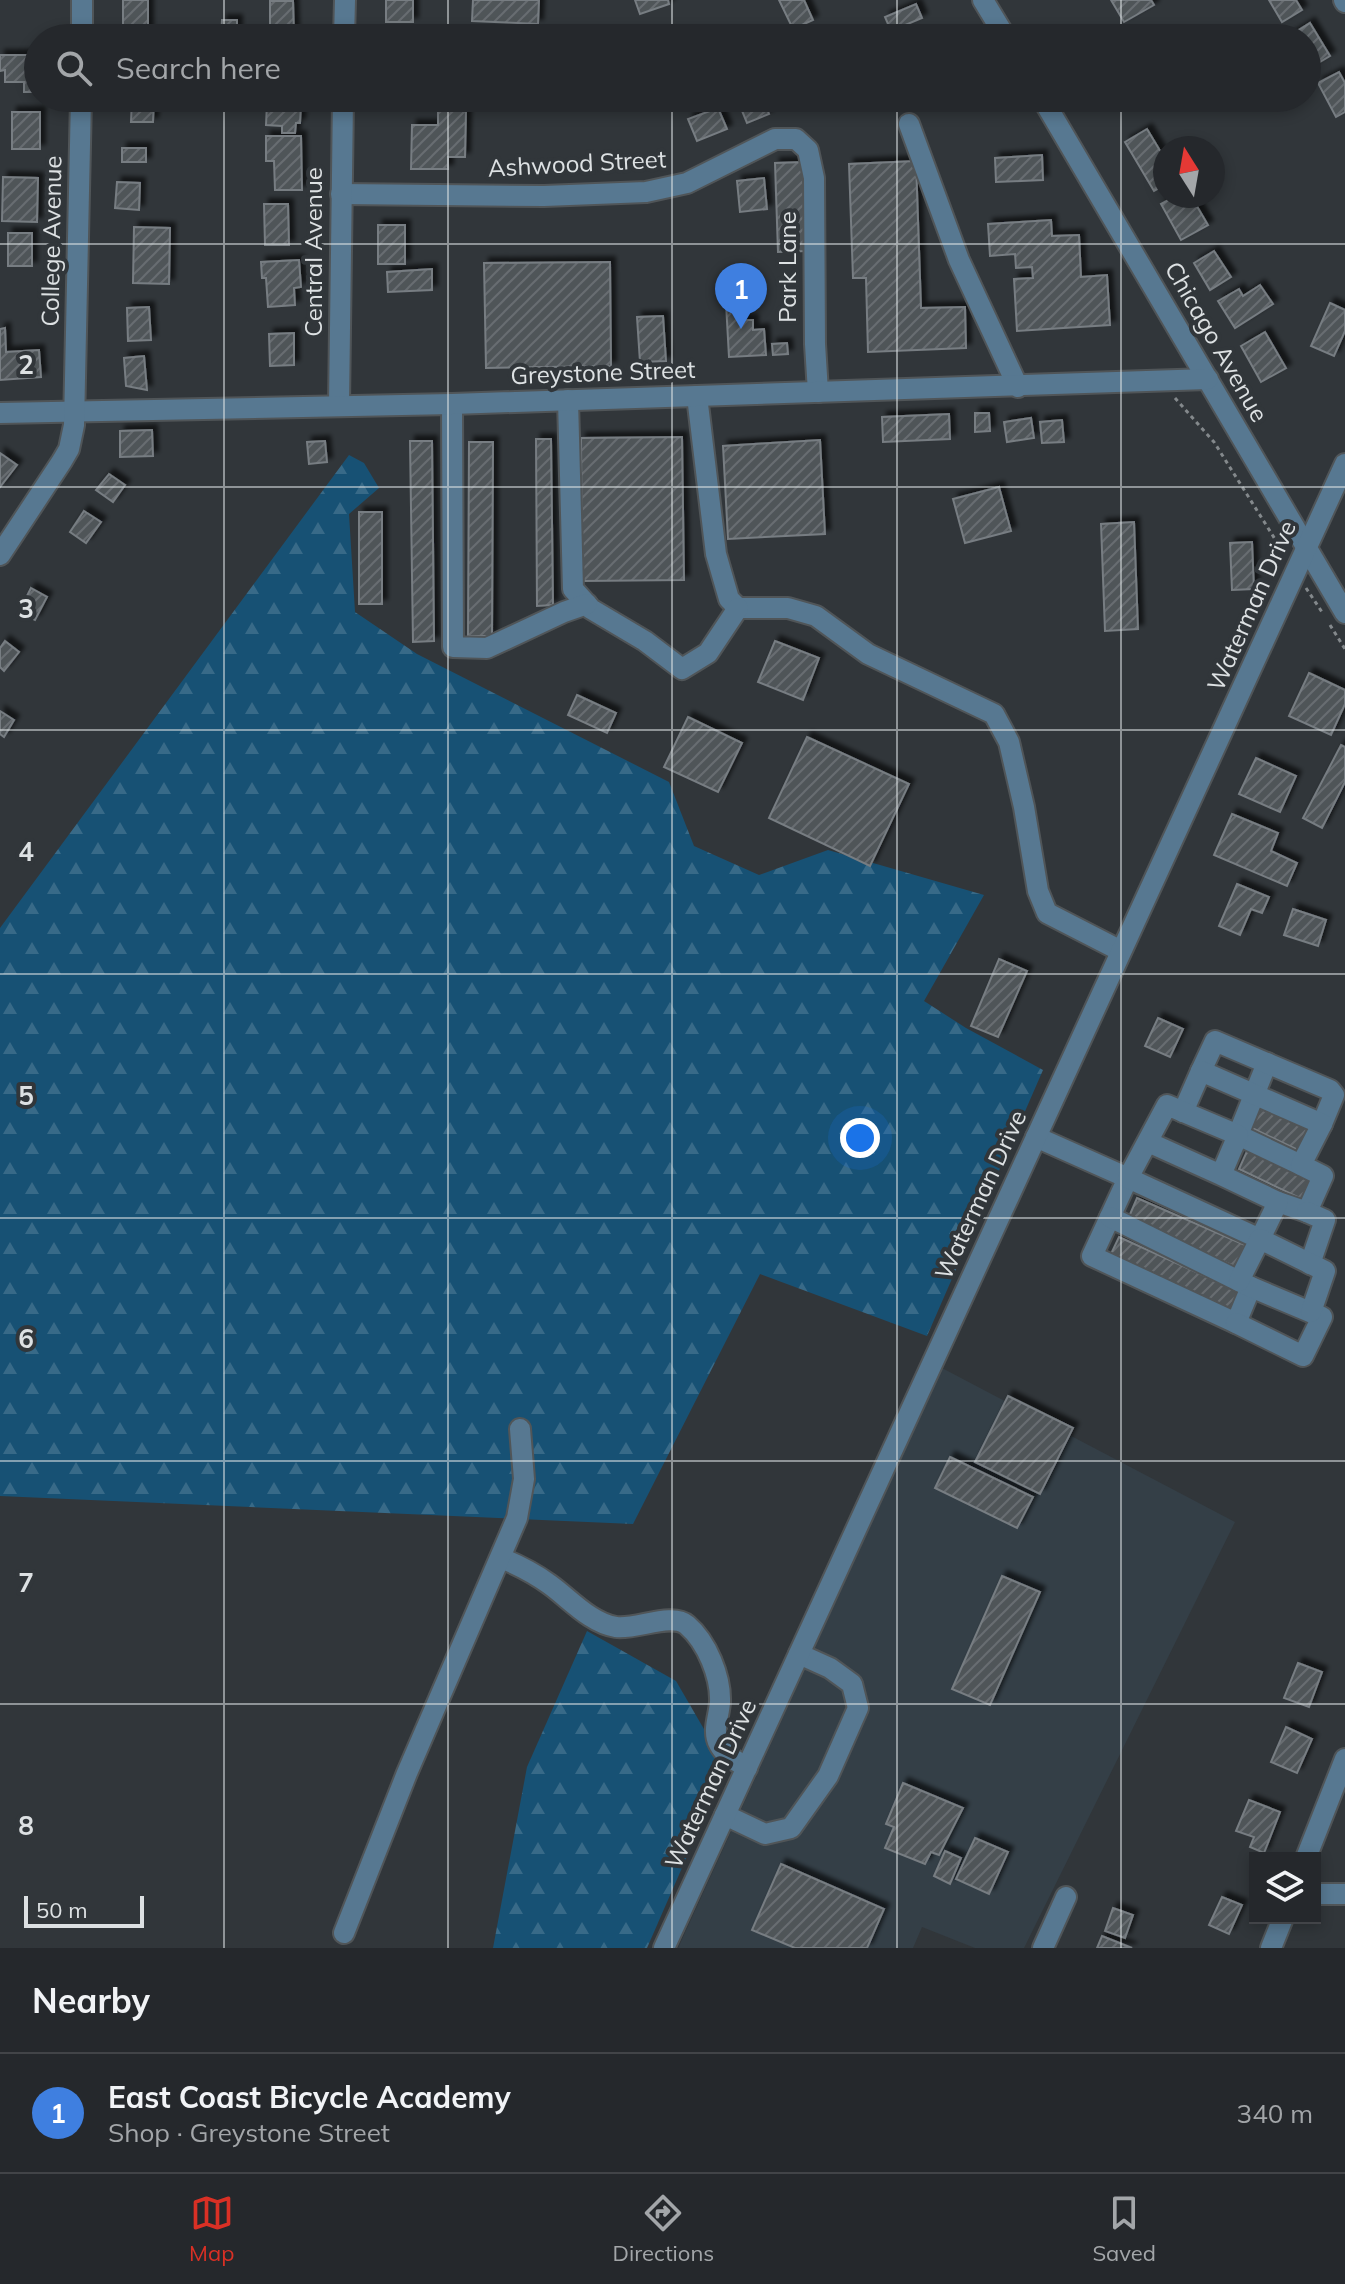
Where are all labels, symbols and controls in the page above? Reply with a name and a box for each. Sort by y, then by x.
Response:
search box [24,24,1321,112]
icon: search [52,46,96,90]
text: Search here [116,49,281,87]
north arrow [1153,136,1225,208]
street label: Ashwood Street [487,143,667,183]
street label: College Avenue [35,155,67,327]
street label: Central Avenue [298,167,328,337]
street label: Park Lane [772,211,802,323]
street label: Chicago Avenue [1159,256,1275,427]
pin: 1 [715,263,767,329]
text: 2 [18,348,34,381]
street label: Greystone Street [510,354,696,390]
street label: Waterman Drive [1200,516,1302,696]
text: 3 [18,592,34,625]
text: 4 [18,835,34,868]
text: 5 [18,1079,34,1112]
street label: Waterman Drive [928,1105,1032,1284]
your location [840,1118,880,1158]
text: 6 [18,1322,34,1355]
text: 7 [18,1566,34,1599]
street label: Waterman Drive [658,1694,762,1873]
text: 8 [18,1809,34,1842]
map controls [1249,1852,1321,1924]
button: layers [1249,1852,1321,1924]
scale bar [24,1892,144,1928]
text: 50 m [36,1896,87,1924]
text: Nearby [32,1979,150,2022]
text: East Coast Bicycle Academy [108,2078,511,2116]
text: 1 [50,2097,66,2130]
text: 340 m [1237,2097,1313,2130]
text: Shop · Greystone Street [108,2116,390,2149]
tab: Map [189,2191,234,2267]
tab: Directions [613,2191,714,2267]
tab: Saved [1092,2191,1156,2267]

